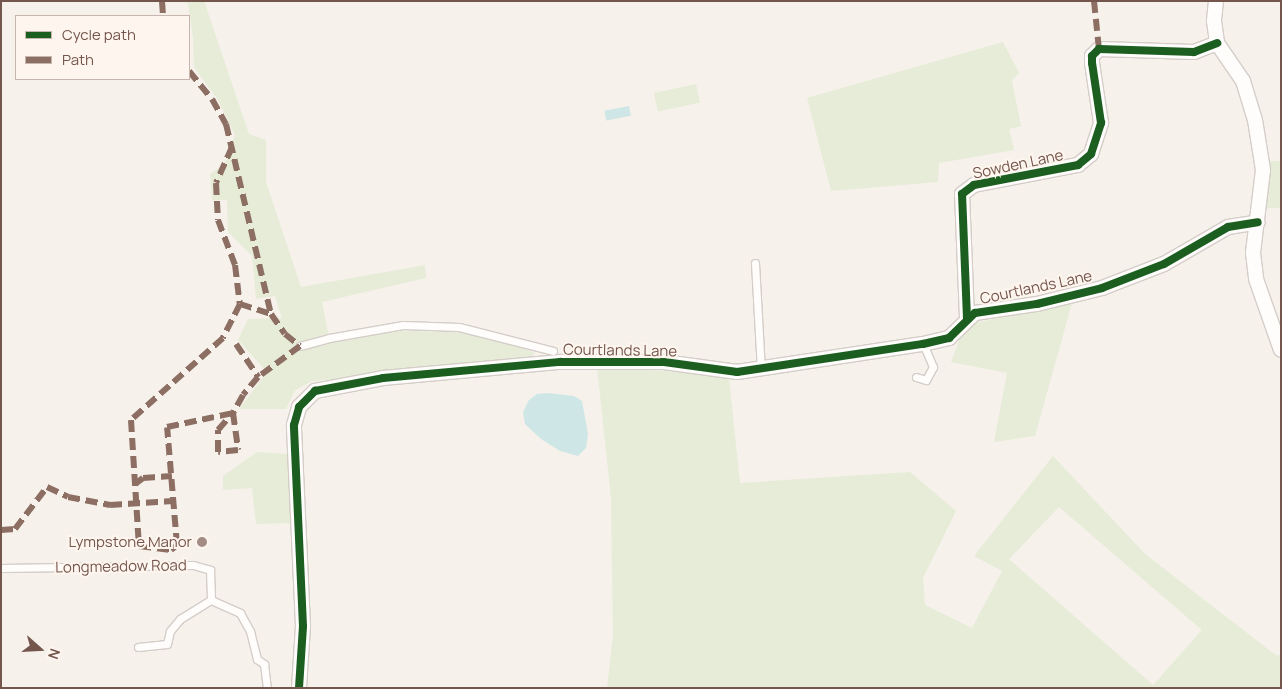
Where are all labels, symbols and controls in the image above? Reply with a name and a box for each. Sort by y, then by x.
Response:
legend [15,15,190,80]
text: Cycle path [62,24,136,45]
text: Path [62,49,94,70]
street label: Sowden Lane [971,146,1065,182]
street label: Courtlands Lane [978,266,1094,308]
street label: Courtlands Lane [563,340,677,360]
place label: Lympstone Manor [68,533,192,551]
marker: Lympstone Manor [196,536,208,548]
street label: Longmeadow Road [55,556,187,576]
north arrow [15,624,65,674]
text: N [44,646,65,662]

